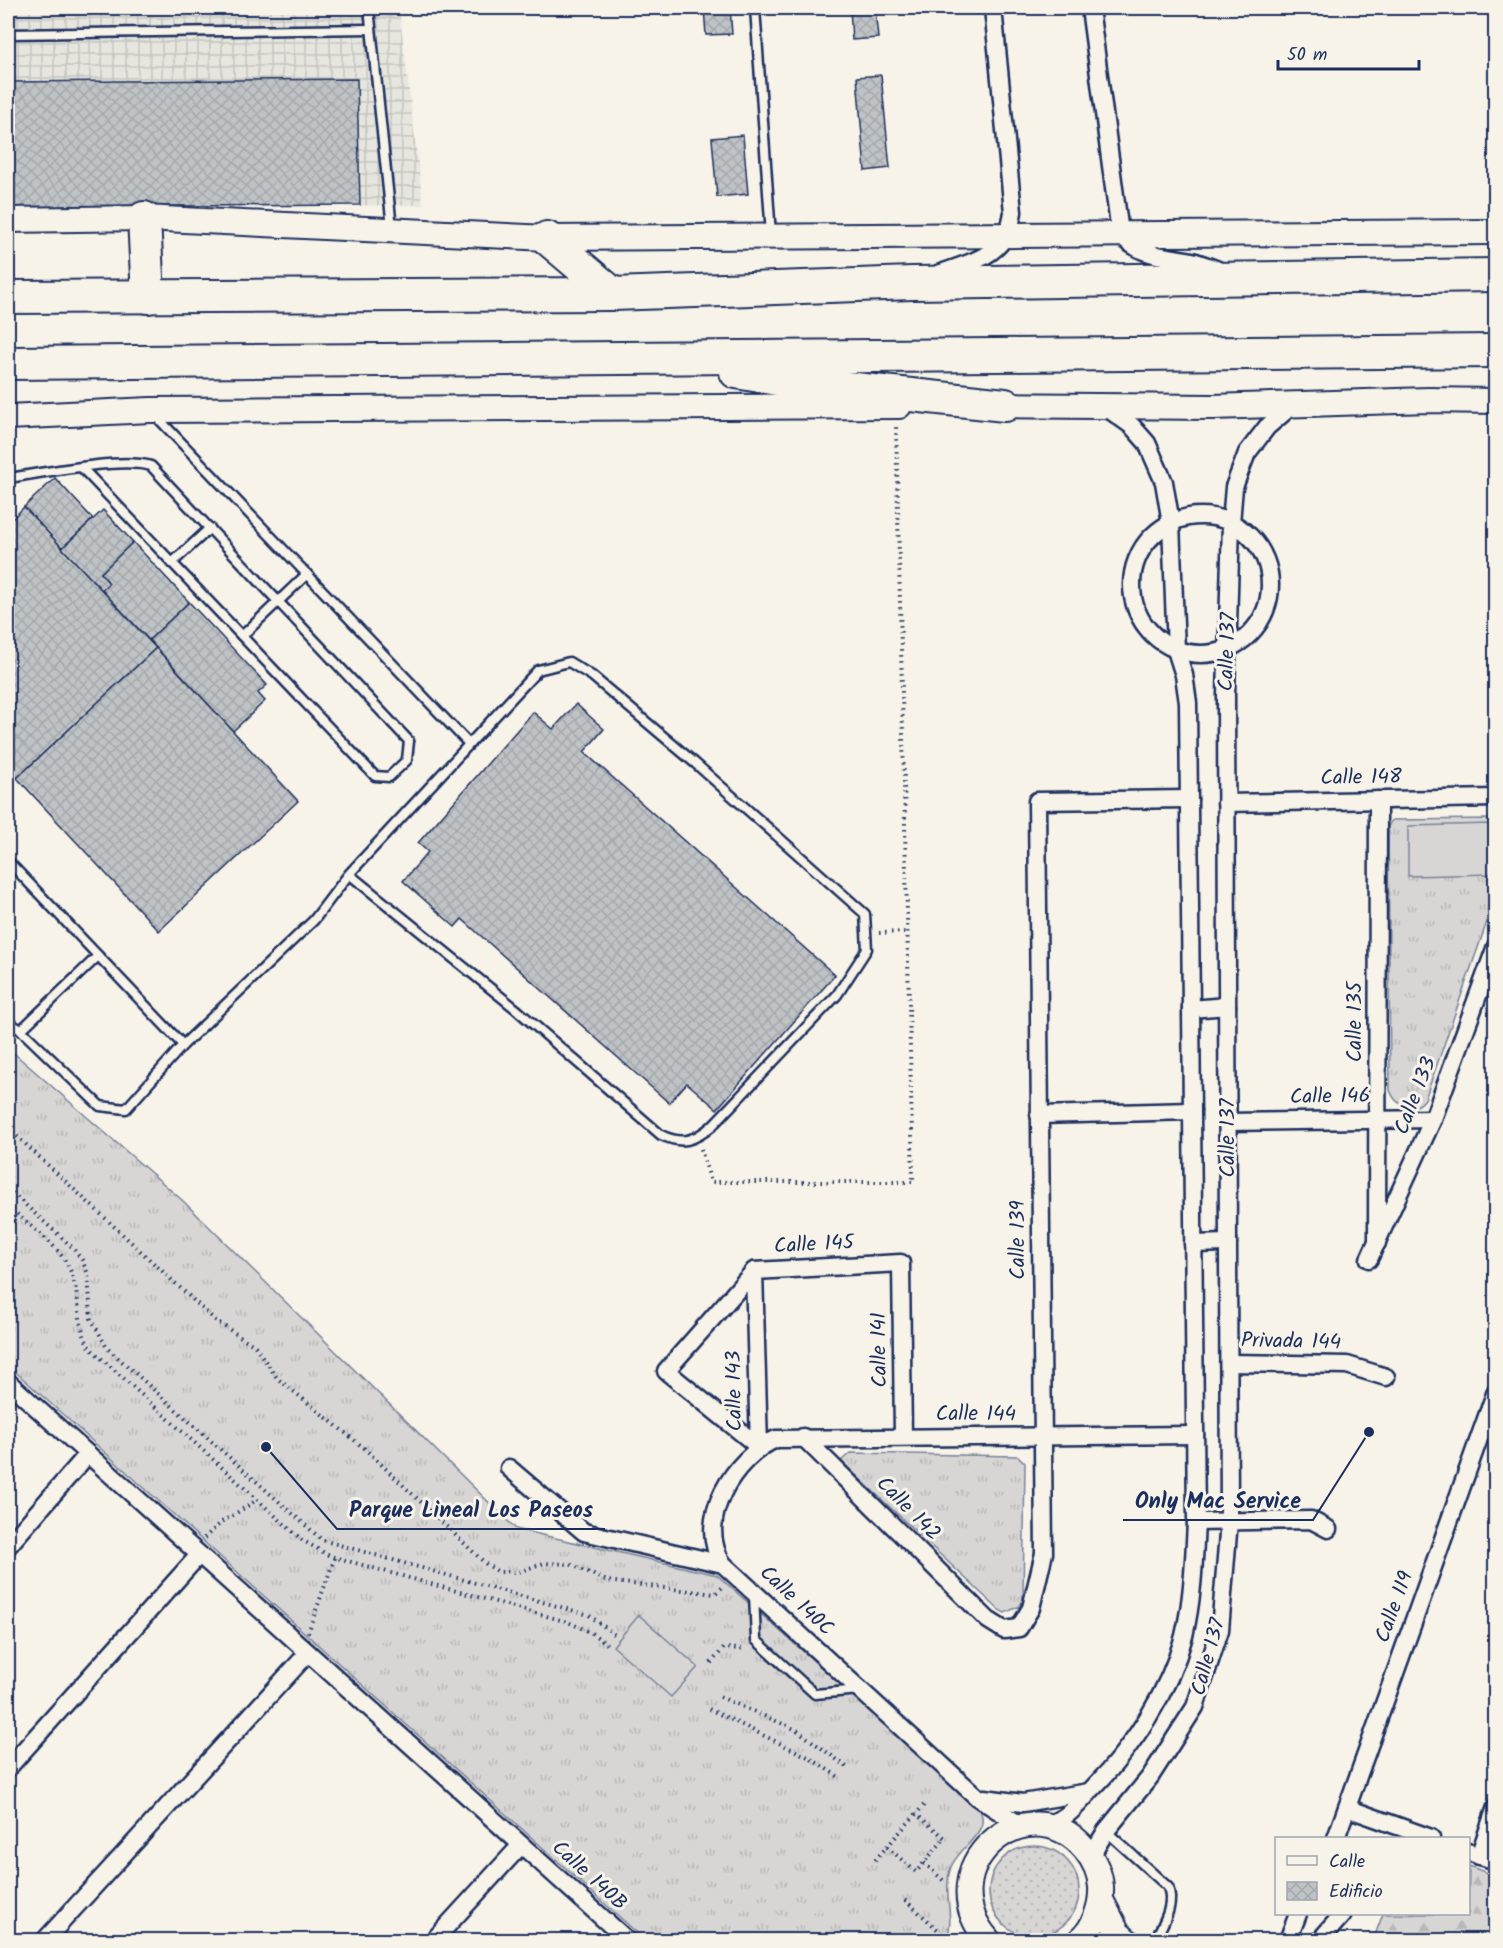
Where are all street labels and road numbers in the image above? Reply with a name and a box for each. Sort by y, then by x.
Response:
street label: Calle 137 [1210,611,1246,692]
street label: Calle 148 [1320,761,1402,795]
street label: Calle 135 [1339,980,1372,1062]
street label: Calle 133 [1386,1052,1446,1140]
street label: Calle 146 [1289,1080,1371,1114]
street label: Calle 137 [1212,1097,1245,1177]
street label: Calle 139 [1002,1200,1035,1280]
street label: Calle 145 [773,1226,857,1264]
street label: Calle 141 [863,1312,897,1388]
street label: Privada 144 [1240,1325,1342,1359]
street label: Calle 143 [718,1350,752,1432]
street label: Calle 144 [936,1398,1016,1431]
street label: Calle 142 [868,1469,948,1549]
street label: Calle 140C [751,1558,841,1644]
street label: Calle 119 [1367,1567,1423,1647]
street label: Calle 137 [1183,1613,1235,1699]
street label: Calle 140B [544,1833,634,1919]

